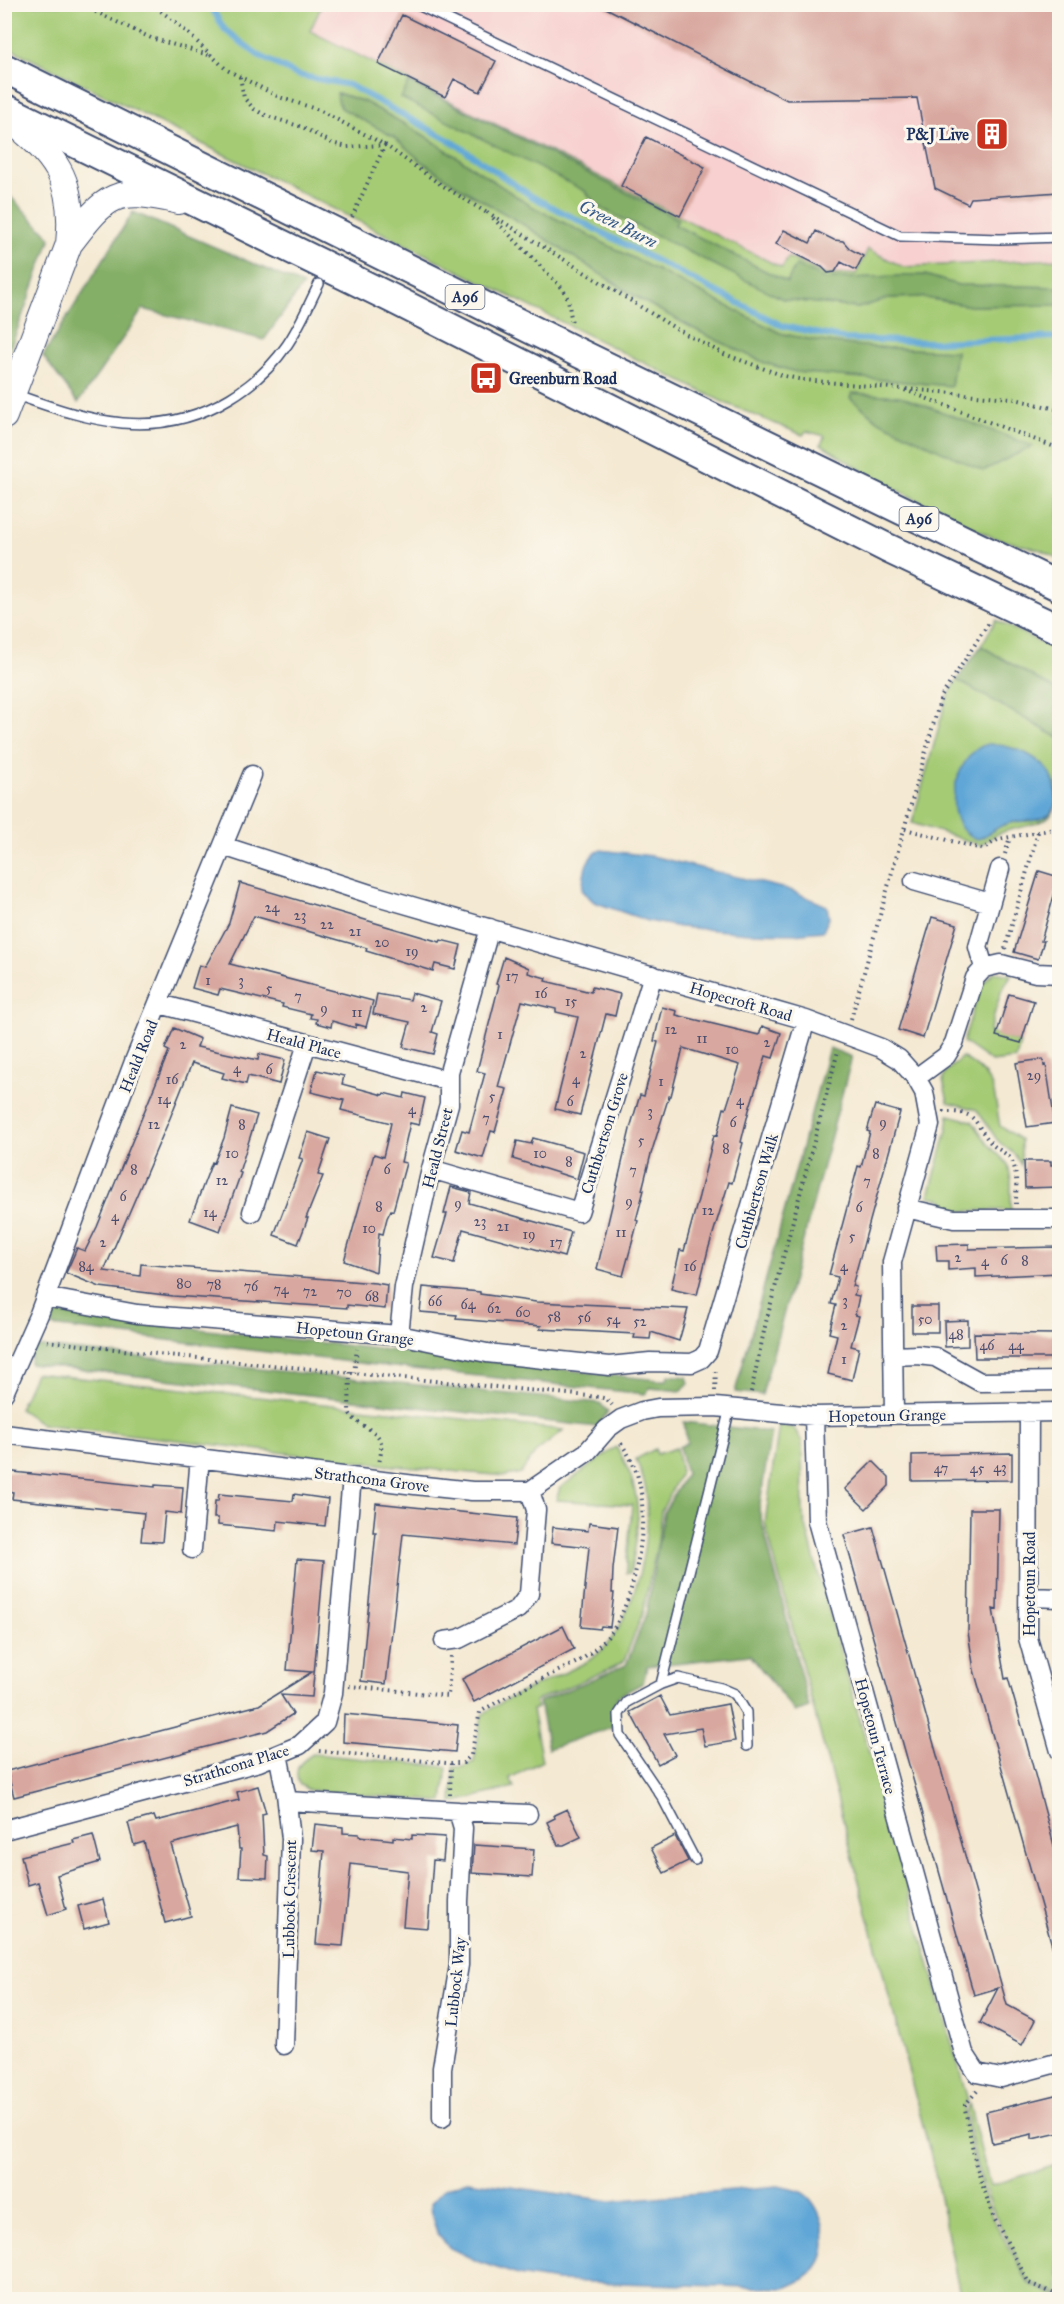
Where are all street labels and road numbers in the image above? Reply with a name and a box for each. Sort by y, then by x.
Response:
road number: A96 [446,285,484,309]
road number: A96 [900,507,938,531]
street label: Hopecroft Road [687,978,794,1025]
street label: Heald Road [115,1017,162,1095]
street label: Heald Place [264,1024,344,1063]
street label: Cuthbertson Grove [577,1070,632,1196]
street label: Heald Street [418,1105,457,1190]
street label: Cuthbertson Walk [731,1131,782,1251]
street label: Hopetoun Grange [295,1318,415,1350]
street label: Hopetoun Grange [828,1405,947,1427]
street label: Strathcona Grove [313,1463,431,1496]
street label: Hopetoun Road [1020,1531,1039,1637]
street label: Hopetoun Terrace [851,1676,900,1797]
street label: Strathcona Place [181,1740,292,1791]
street label: Lubbock Crescent [279,1839,300,1958]
street label: Lubbock Way [441,1936,470,2028]

